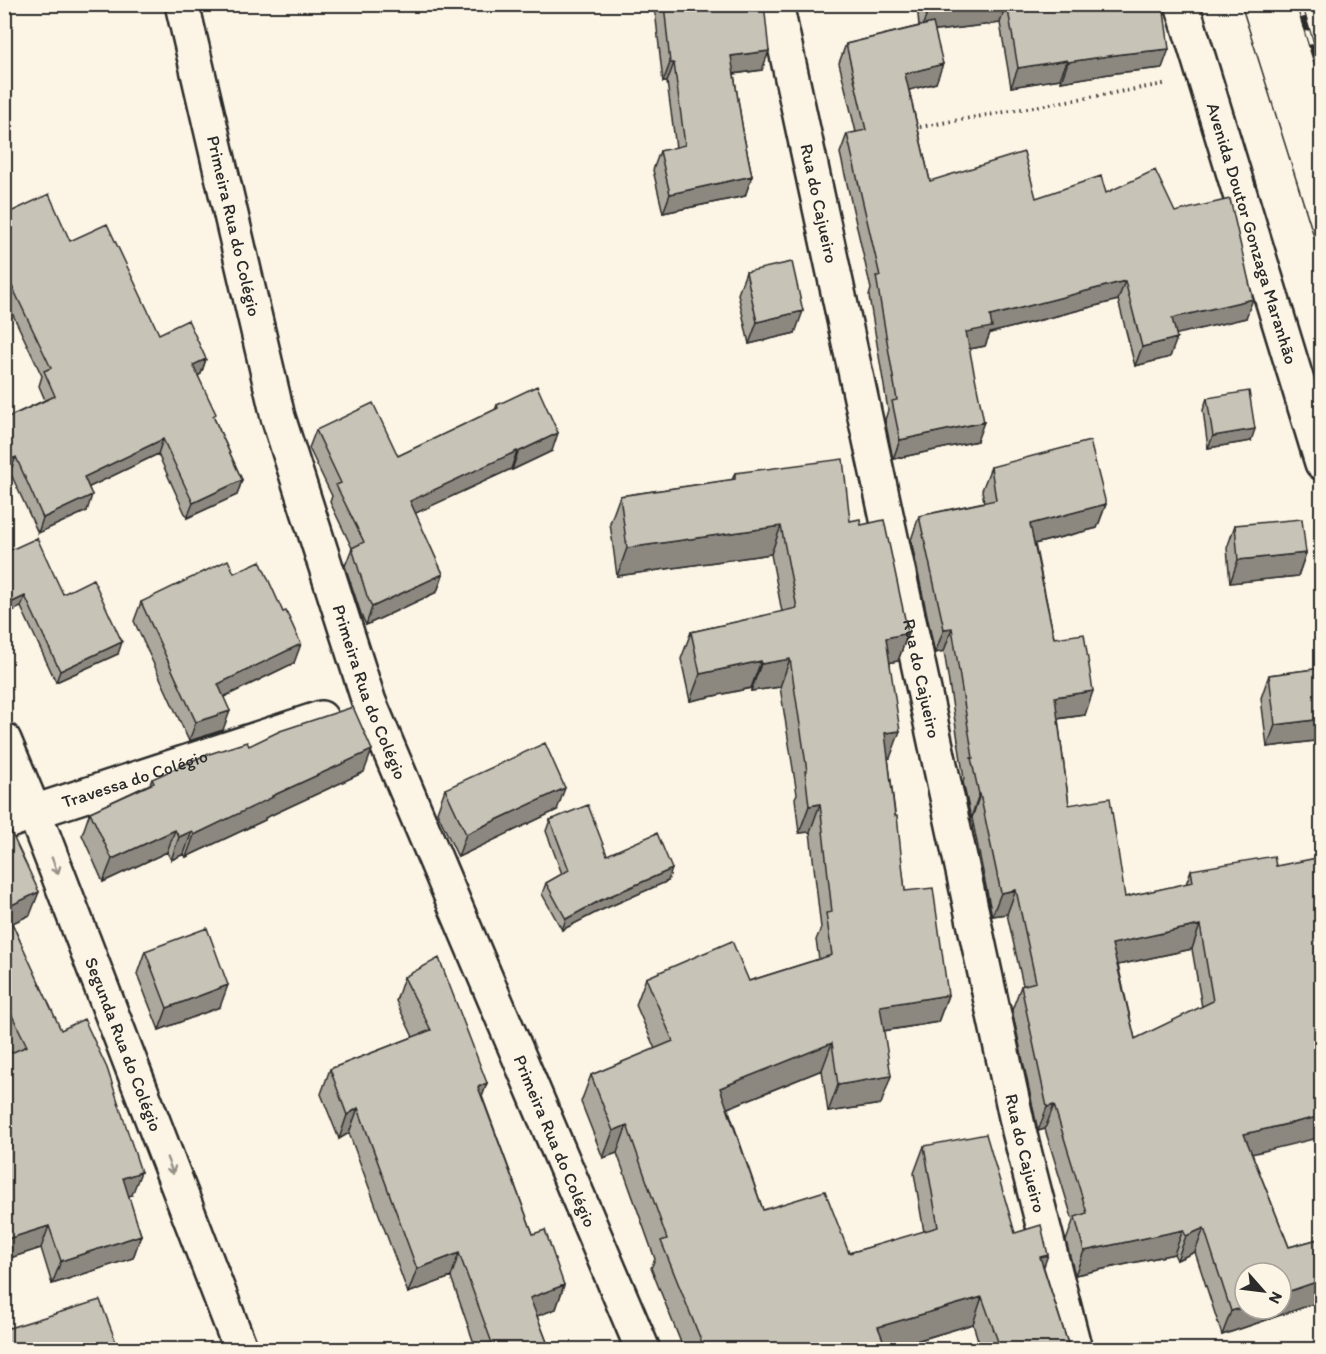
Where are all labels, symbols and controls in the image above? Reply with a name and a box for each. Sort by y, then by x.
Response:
street label: Avenida Doutor Gonzaga Maranhão [1202,100,1302,367]
street label: Primeira Rua do Colégio [202,133,265,319]
street label: Rua do Cajueiro [795,142,843,265]
street label: Primeira Rua do Colégio [328,602,412,783]
street label: Rua do Cajueiro [898,617,945,740]
street label: Travessa do Colégio [59,745,211,813]
one-way arrow [50,857,61,875]
street label: Segunda Rua do Colégio [80,954,167,1135]
street label: Primeira Rua do Colégio [509,1052,601,1231]
street label: Rua do Cajueiro [1000,1092,1050,1215]
one-way arrow [165,1156,176,1175]
north arrow [1233,1261,1293,1321]
text: N [1265,1289,1287,1307]

